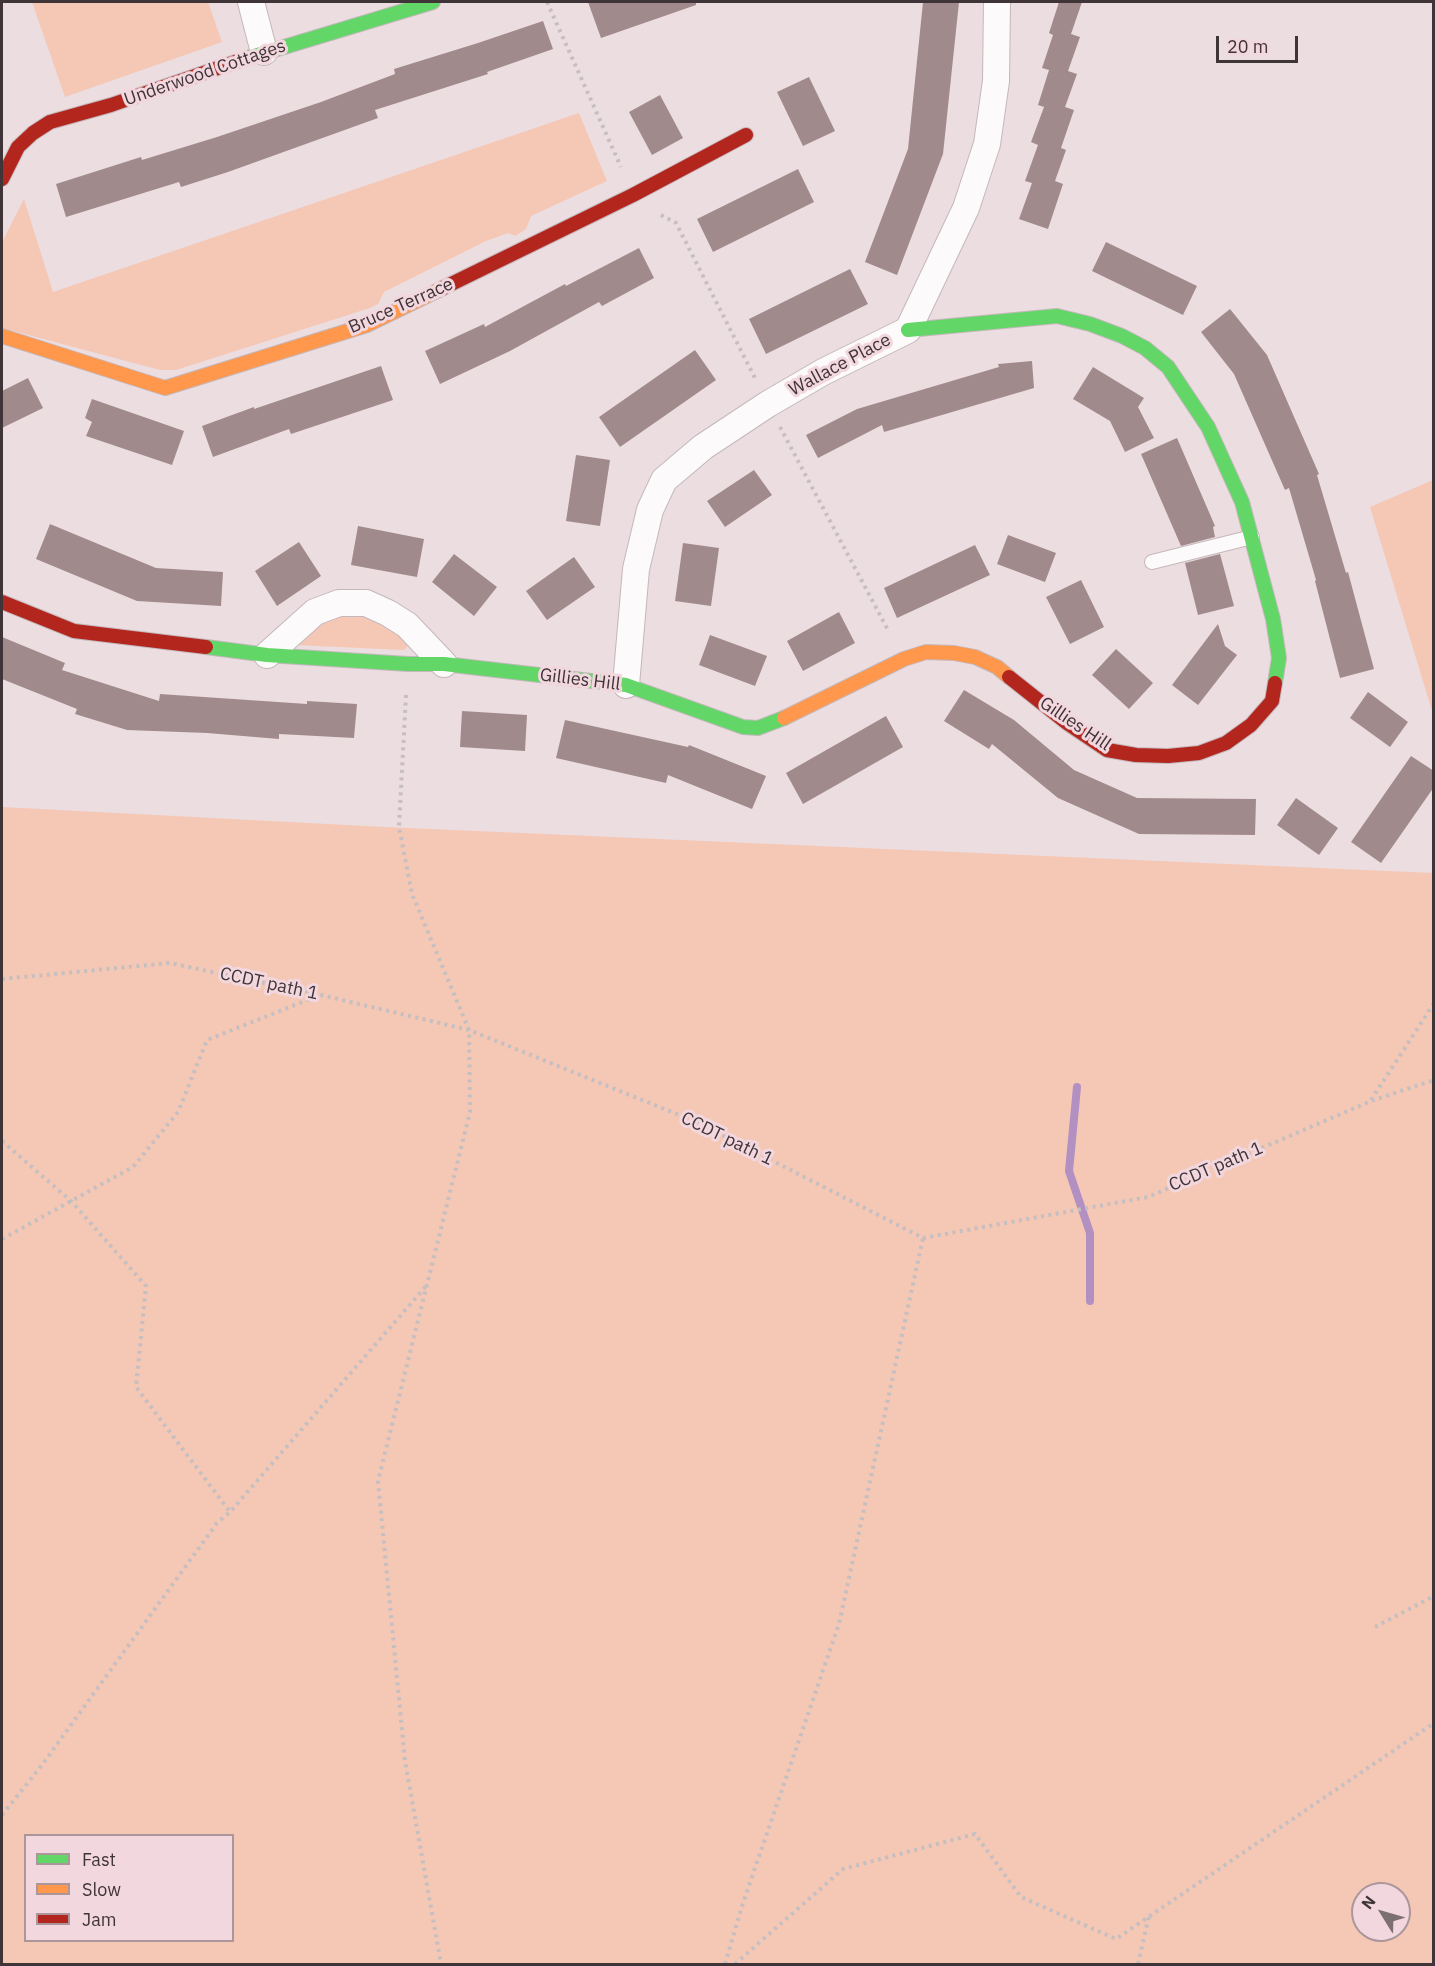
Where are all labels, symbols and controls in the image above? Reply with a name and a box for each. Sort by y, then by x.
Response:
scale bar [1219,24,1302,62]
street label: Underwood Cottages [121,35,289,111]
text: 20 m [1227,35,1269,58]
street label: Bruce Terrace [345,273,457,339]
street label: Wallace Place [785,329,895,401]
street label: Gillies Hill [538,664,622,696]
street label: Gillies Hill [1035,692,1115,756]
street label: CCDT path 1 [218,963,320,1005]
street label: CCDT path 1 [677,1107,777,1171]
street label: CCDT path 1 [1166,1138,1266,1196]
legend [24,1834,234,1942]
text: Fast [82,1848,116,1871]
text: Slow [82,1878,121,1901]
north arrow [1351,1882,1411,1942]
text: N [1357,1892,1380,1913]
text: Jam [82,1908,117,1931]

